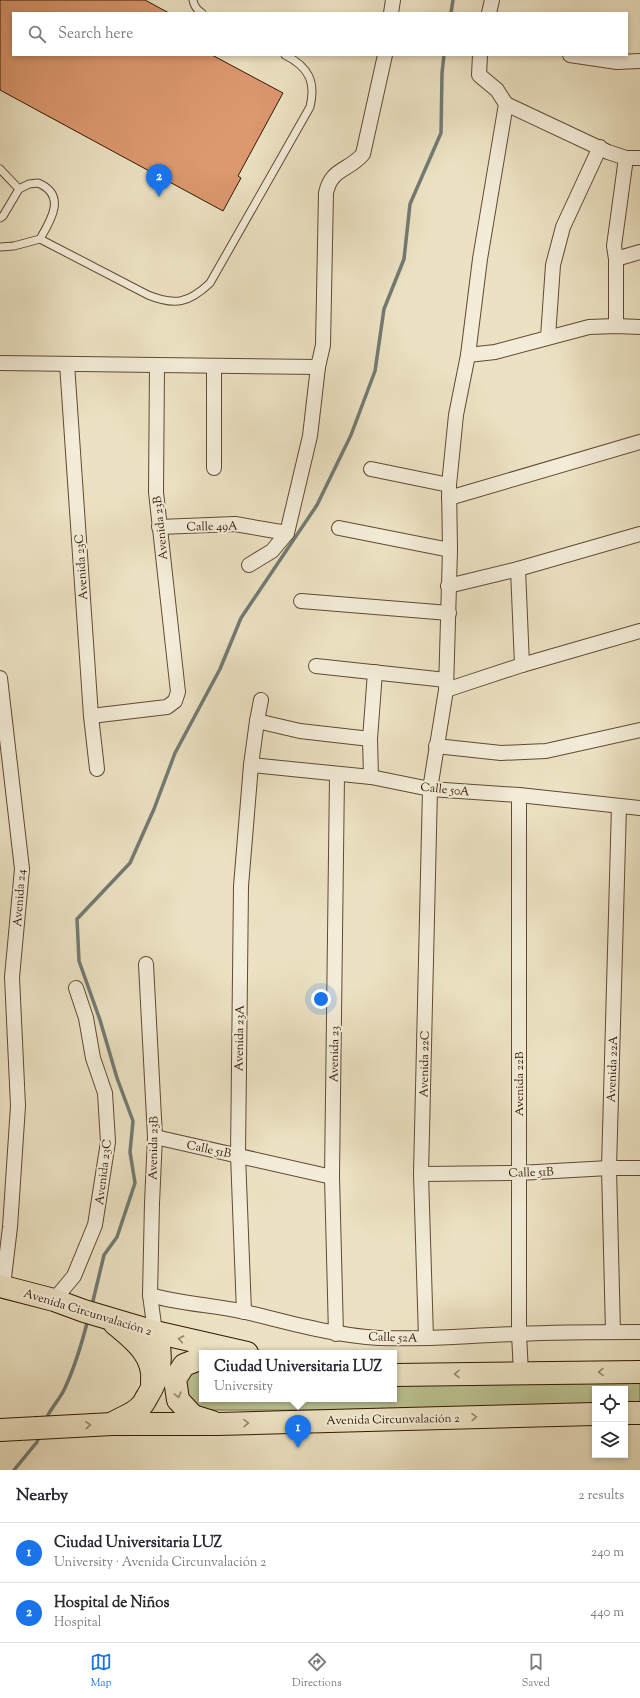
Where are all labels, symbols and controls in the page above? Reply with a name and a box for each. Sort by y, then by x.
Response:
search box [12,12,628,56]
icon: search [26,23,48,45]
text: Search here [58,24,133,45]
pin: 2 [146,164,172,197]
street label: Avenida 23B [149,495,173,561]
street label: Calle 49A [186,518,238,536]
street label: Avenida 23C [71,533,93,600]
street label: Calle 50A [419,778,471,802]
street label: Avenida 24 [9,869,31,927]
your location [311,989,331,1009]
street label: Avenida 23A [230,1005,250,1071]
street label: Avenida 23 [326,1026,344,1082]
street label: Avenida 22C [415,1030,435,1098]
street label: Avenida 22A [603,1035,623,1103]
street label: Avenida 22B [511,1051,529,1116]
street label: Avenida 23B [144,1115,164,1180]
street label: Calle 51B [185,1136,233,1164]
street label: Avenida 23C [91,1138,117,1206]
street label: Calle 51B [508,1163,555,1183]
street label: Avenida Circunvalación 2 [21,1285,155,1341]
street label: Calle 52A [368,1328,418,1348]
one-way arrow [178,1336,185,1344]
popup [199,1350,397,1402]
text: Ciudad Universitaria LUZ [214,1357,382,1378]
one-way arrow [598,1368,604,1377]
one-way arrow [454,1370,460,1378]
text: University [214,1378,273,1396]
map controls [592,1386,628,1458]
button: locate [592,1386,628,1422]
one-way arrow [173,1392,182,1399]
street label: Avenida Circunvalación 2 [326,1410,460,1430]
one-way arrow [471,1413,477,1421]
pin: 1 [285,1415,311,1448]
one-way arrow [243,1419,249,1427]
one-way arrow [85,1421,91,1430]
button: layers [592,1422,628,1458]
text: Nearby [16,1484,68,1508]
text: 2 results [579,1487,624,1505]
text: Ciudad Universitaria LUZ [54,1533,222,1554]
text: 1 [27,1544,31,1562]
text: 240 m [591,1544,624,1562]
text: University · Avenida Circunvalación 2 [54,1554,266,1572]
text: Hospital de Niños [54,1593,169,1614]
text: 2 [26,1604,32,1622]
text: 440 m [591,1604,624,1622]
text: Hospital [54,1614,101,1632]
tab: Map [90,1651,112,1691]
tab: Directions [292,1651,342,1691]
tab: Saved [522,1651,550,1691]

